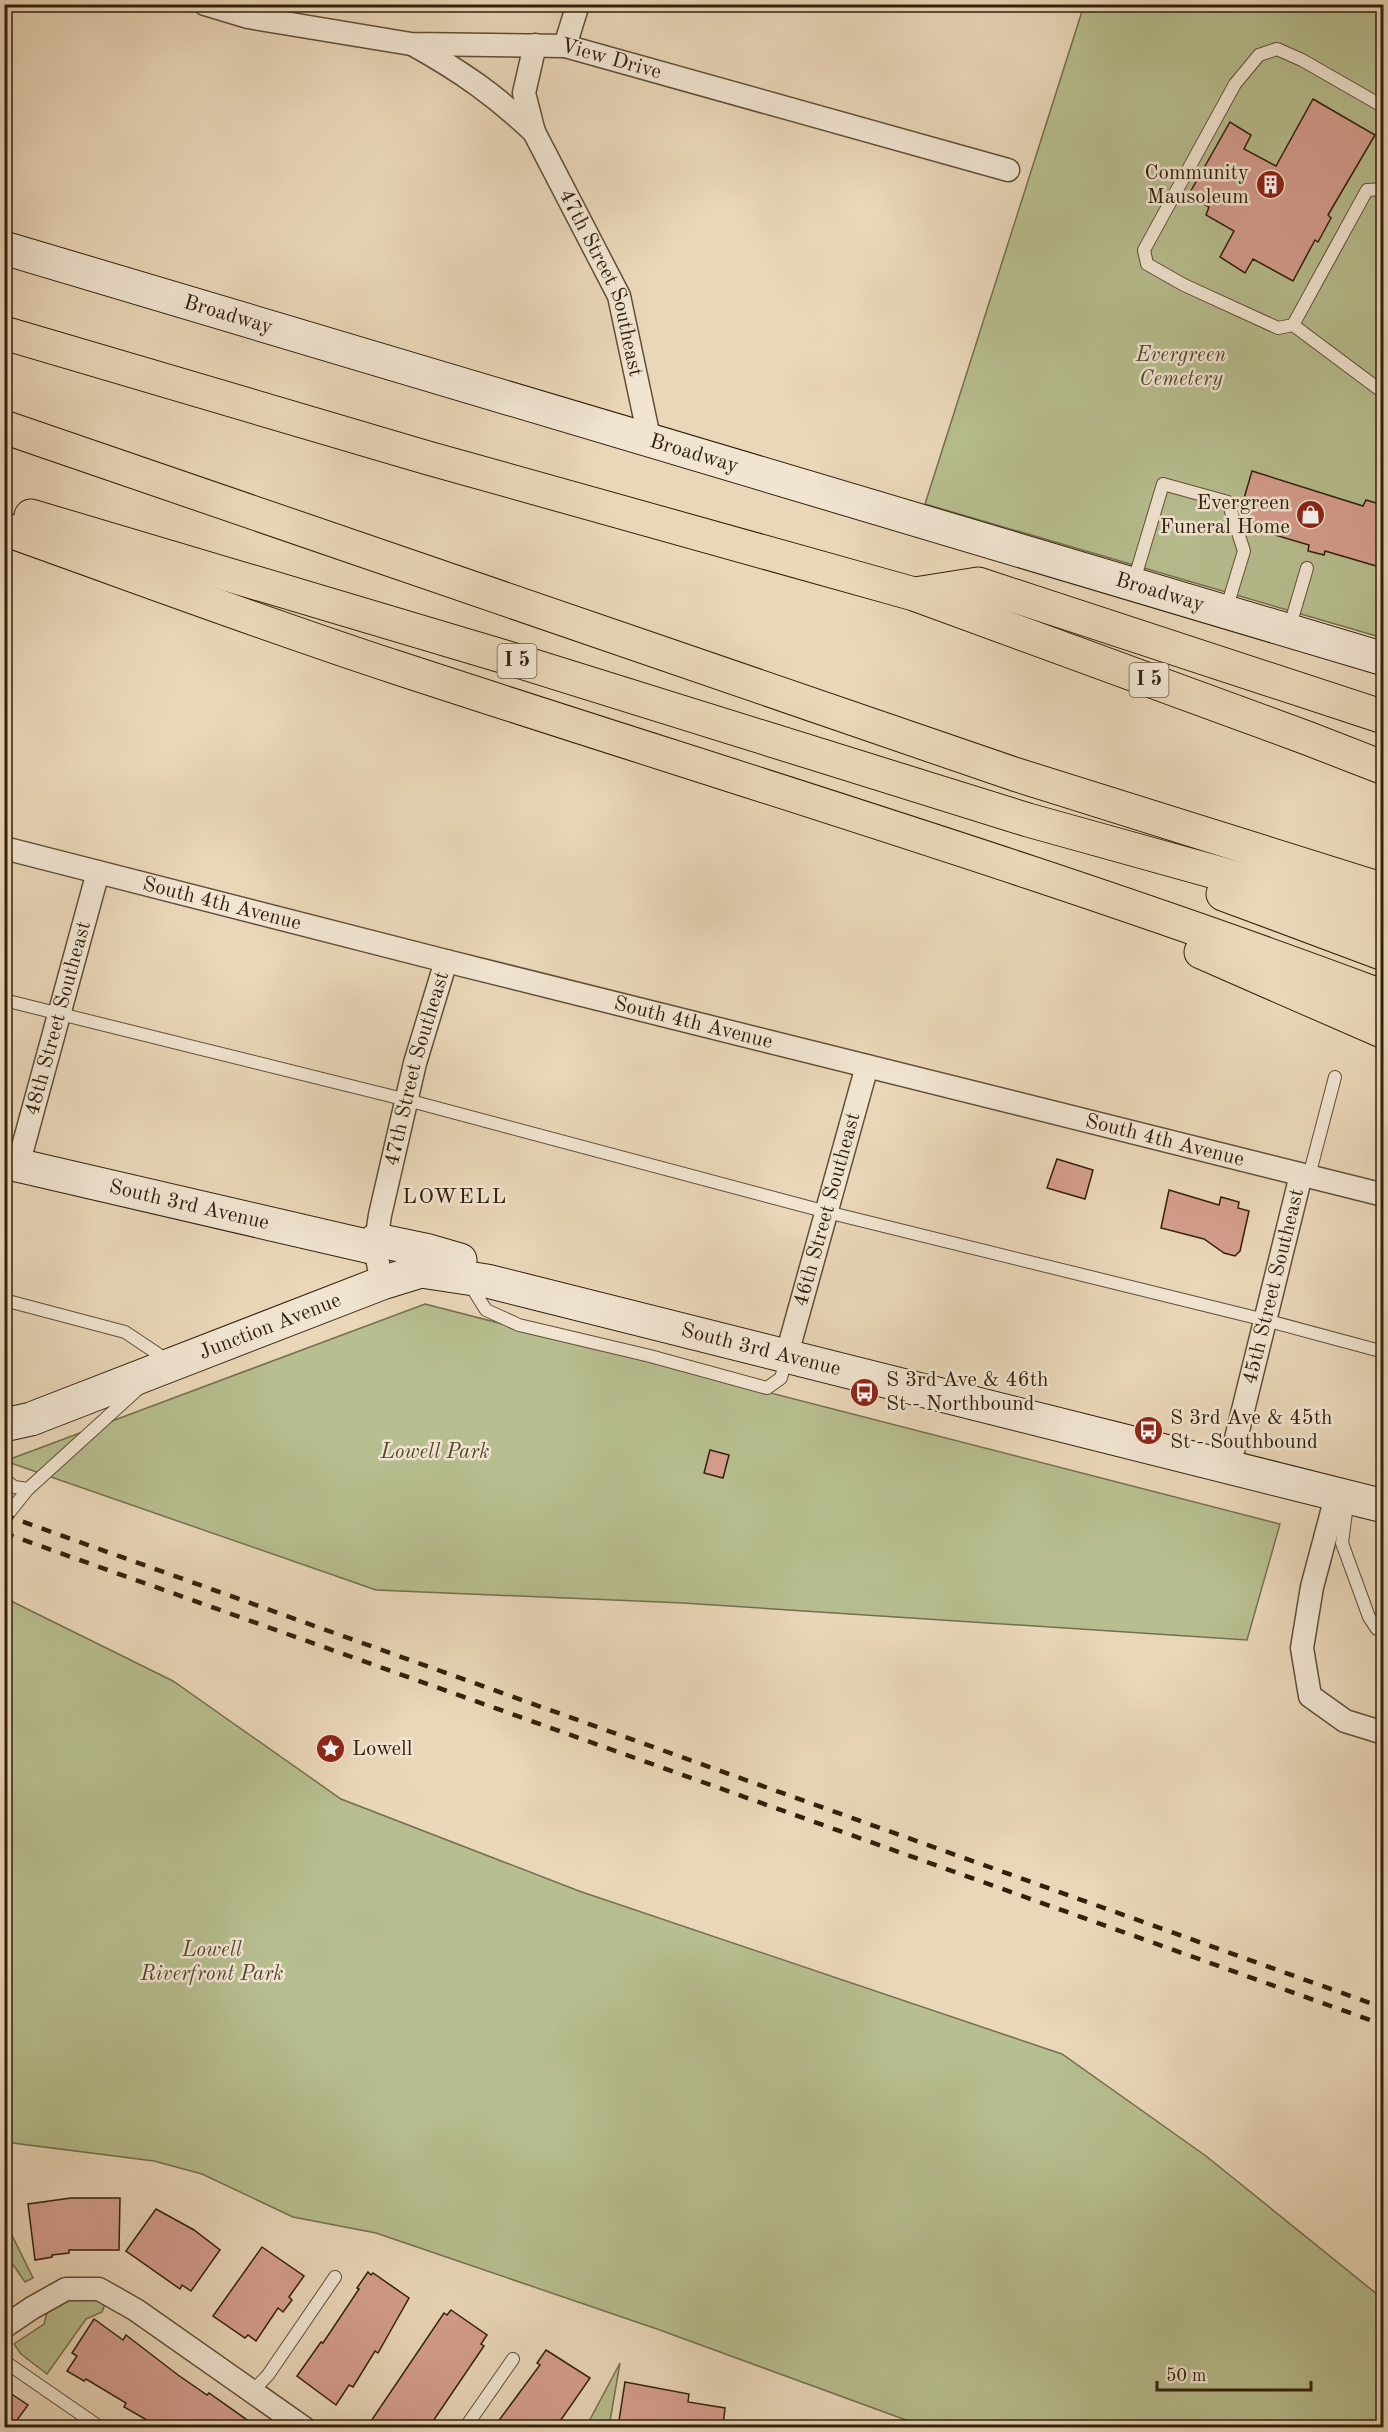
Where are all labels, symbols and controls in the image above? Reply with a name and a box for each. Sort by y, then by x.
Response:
street label: View Drive [558,35,664,83]
place label: Community Mausoleum [1144,163,1249,208]
building icon: Community Mausoleum [1254,169,1286,201]
street label: 47th Street Southeast [555,186,646,379]
street label: Broadway [181,292,275,338]
park label: Evergreen Cemetery [1135,345,1226,390]
street label: Broadway [647,430,741,477]
place label: Evergreen Funeral Home [1160,493,1290,538]
shop icon: Evergreen Funeral Home [1295,499,1327,531]
street label: Broadway [1113,569,1207,615]
road number: I 5 [498,644,536,678]
road number: I 5 [1130,663,1168,697]
street label: South 4th Avenue [140,873,304,934]
street label: 48th Street Southeast [21,919,95,1118]
street label: 47th Street Southeast [381,969,453,1168]
street label: South 4th Avenue [612,993,775,1053]
street label: 46th Street Southeast [790,1110,864,1309]
street label: South 4th Avenue [1083,1110,1246,1170]
street label: South 3rd Avenue [107,1176,271,1234]
district label: LOWELL [402,1186,508,1208]
street label: 45th Street Southeast [1239,1186,1308,1386]
street label: Junction Avenue [196,1289,344,1363]
street label: South 3rd Avenue [679,1320,843,1380]
place label: S 3rd Ave & 46th St - Northbound [886,1370,1048,1415]
bus stop icon: S 3rd Ave & 46th St - Northbound [849,1376,881,1408]
place label: S 3rd Ave & 45th St - Southbound [1170,1408,1332,1453]
bus stop icon: S 3rd Ave & 45th St - Southbound [1133,1414,1165,1446]
park label: Lowell Park [379,1442,490,1463]
place icon: Lowell [315,1733,347,1765]
place label: Lowell [352,1739,413,1760]
park label: Lowell Riverfront Park [139,1940,284,1985]
scale bar [1157,2354,1312,2392]
text: 50 m [1166,2367,1206,2385]

